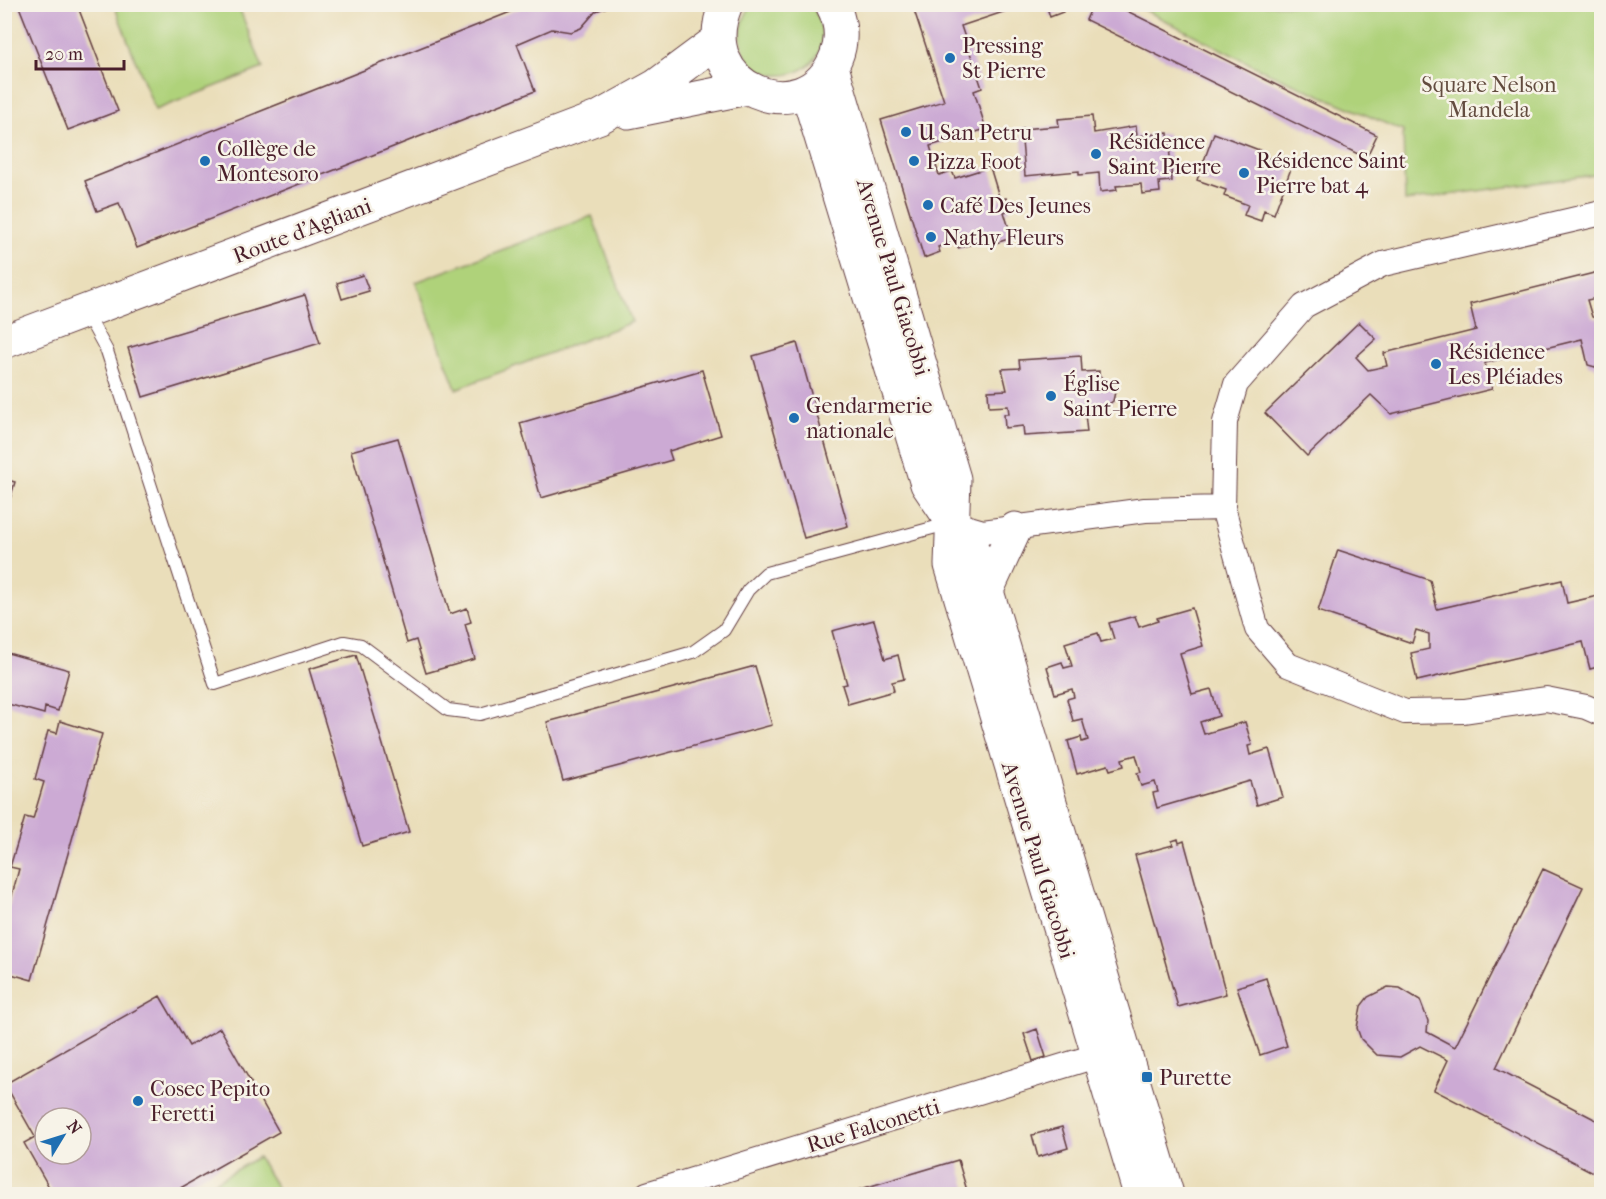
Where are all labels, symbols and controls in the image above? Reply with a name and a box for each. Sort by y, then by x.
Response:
scale bar [36,33,124,71]
place label: Pressing St Pierre [962,33,1046,84]
text: 20 m [45,44,83,65]
marker: Pressing St Pierre [943,51,957,65]
park label: Square Nelson Mandela [1421,72,1557,123]
place label: U San Petru [918,120,1033,146]
marker: U San Petru [899,125,913,139]
place label: Résidence Saint Pierre [1108,129,1221,180]
place label: Collège de Montesoro [217,136,319,187]
marker: Résidence Saint Pierre [1089,147,1103,161]
place label: Résidence Saint Pierre bat 4 [1256,148,1406,199]
place label: Pizza Foot [926,149,1022,175]
marker: Collège de Montesoro [198,154,212,168]
marker: Pizza Foot [907,154,921,168]
marker: Résidence Saint Pierre bat 4 [1237,166,1251,180]
street label: Avenue Paul Giacobbi [850,175,936,379]
street label: Route d'Agliani [229,192,376,269]
place label: Café Des Jeunes [940,193,1091,219]
marker: Café Des Jeunes [921,198,935,212]
place label: Nathy Fleurs [943,225,1064,251]
marker: Nathy Fleurs [924,230,938,244]
place label: Résidence Les Pléiades [1448,339,1563,390]
marker: Résidence Les Pléiades [1429,357,1443,371]
place label: Église Saint-Pierre [1063,370,1177,422]
marker: Église Saint-Pierre [1044,389,1058,403]
place label: Gendarmerie nationale [806,393,932,444]
marker: Gendarmerie nationale [787,411,801,425]
street label: Avenue Paul Giacobbi [995,758,1081,962]
place label: Purette [1159,1065,1232,1091]
marker: Purette [1140,1070,1154,1084]
place label: Cosec Pepito Feretti [150,1076,270,1127]
street label: Rue Falconetti [804,1093,943,1159]
marker: Cosec Pepito Feretti [131,1094,145,1108]
north arrow [33,1106,93,1166]
text: N [63,1116,86,1138]

